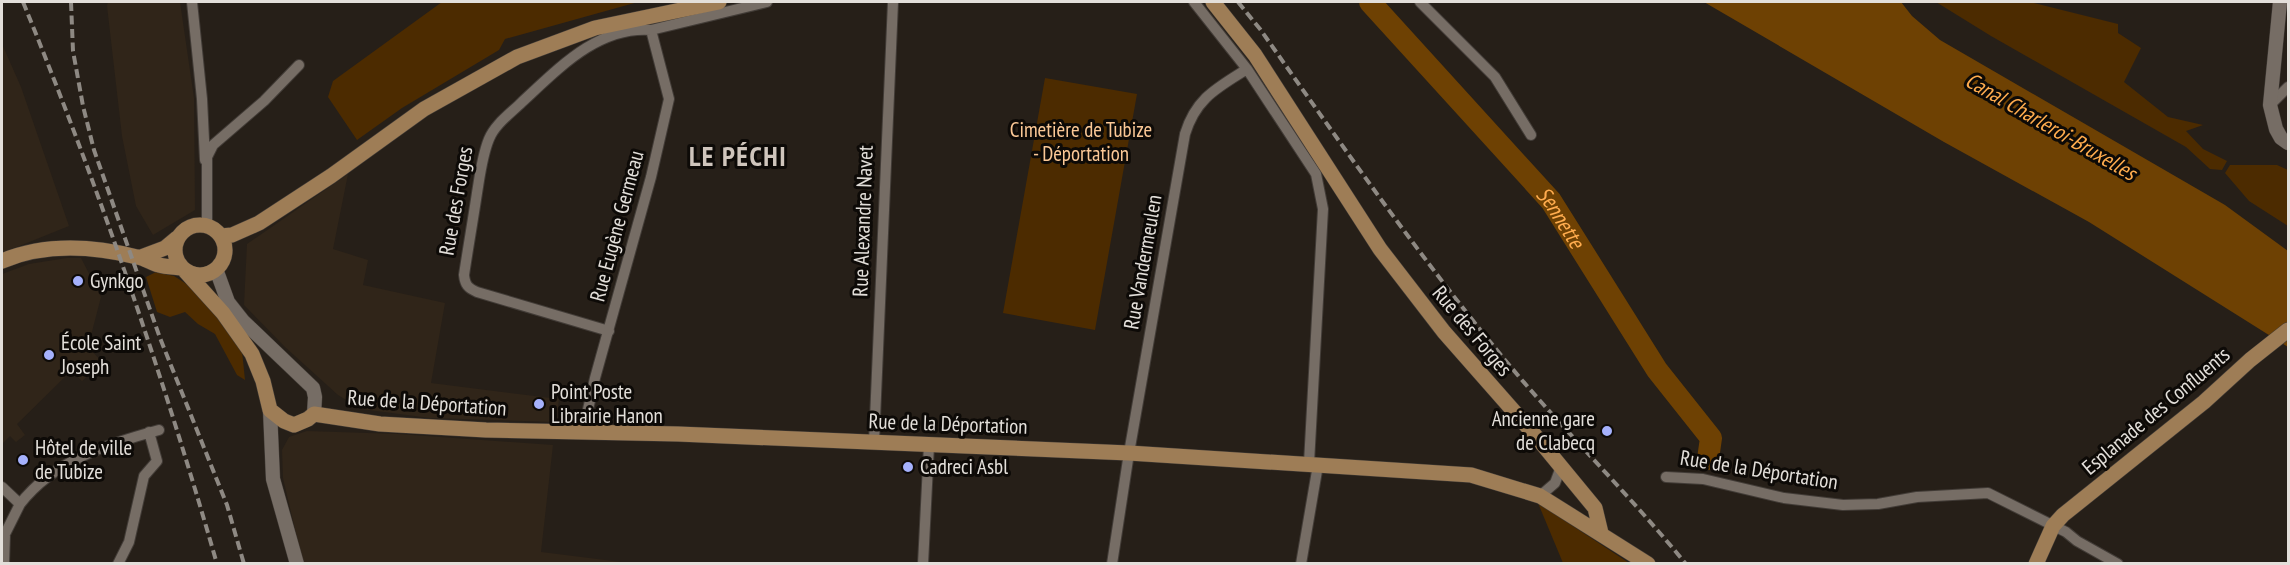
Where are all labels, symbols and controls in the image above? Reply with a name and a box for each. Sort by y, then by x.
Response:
water label: Canal Charleroi-Bruxelles [1961,66,2144,188]
park label: Cimetière de Tubize - Déportation [1010,116,1152,167]
district label: LE PÉCHI [689,139,787,173]
street label: Rue des Forges [433,144,478,257]
street label: Rue Alexandre Navet [846,145,879,297]
street label: Rue Eugène Germeau [583,147,650,304]
water label: Sennette [1531,180,1592,255]
street label: Rue Vandermeulen [1117,193,1168,331]
place label: Gynkgo [90,267,144,294]
marker: Gynkgo [71,274,85,288]
street label: Rue des Forges [1427,280,1518,381]
place label: École Saint Joseph [60,329,141,380]
street label: Esplanade des Confluents [2076,341,2235,480]
marker: École Saint Joseph [42,348,56,362]
place label: Point Poste Librairie Hanon [551,378,663,429]
street label: Rue de la Déportation [347,383,507,422]
marker: Point Poste Librairie Hanon [532,397,546,411]
place label: Ancienne gare de Clabecq [1492,405,1595,456]
street label: Rue de la Déportation [868,407,1028,440]
marker: Ancienne gare de Clabecq [1600,424,1614,438]
place label: Hôtel de ville de Tubize [35,434,132,485]
street label: Rue de la Déportation [1678,444,1840,495]
marker: Hôtel de ville de Tubize [16,453,30,467]
place label: Cadreci Asbl [920,453,1008,480]
marker: Cadreci Asbl [901,460,915,474]

